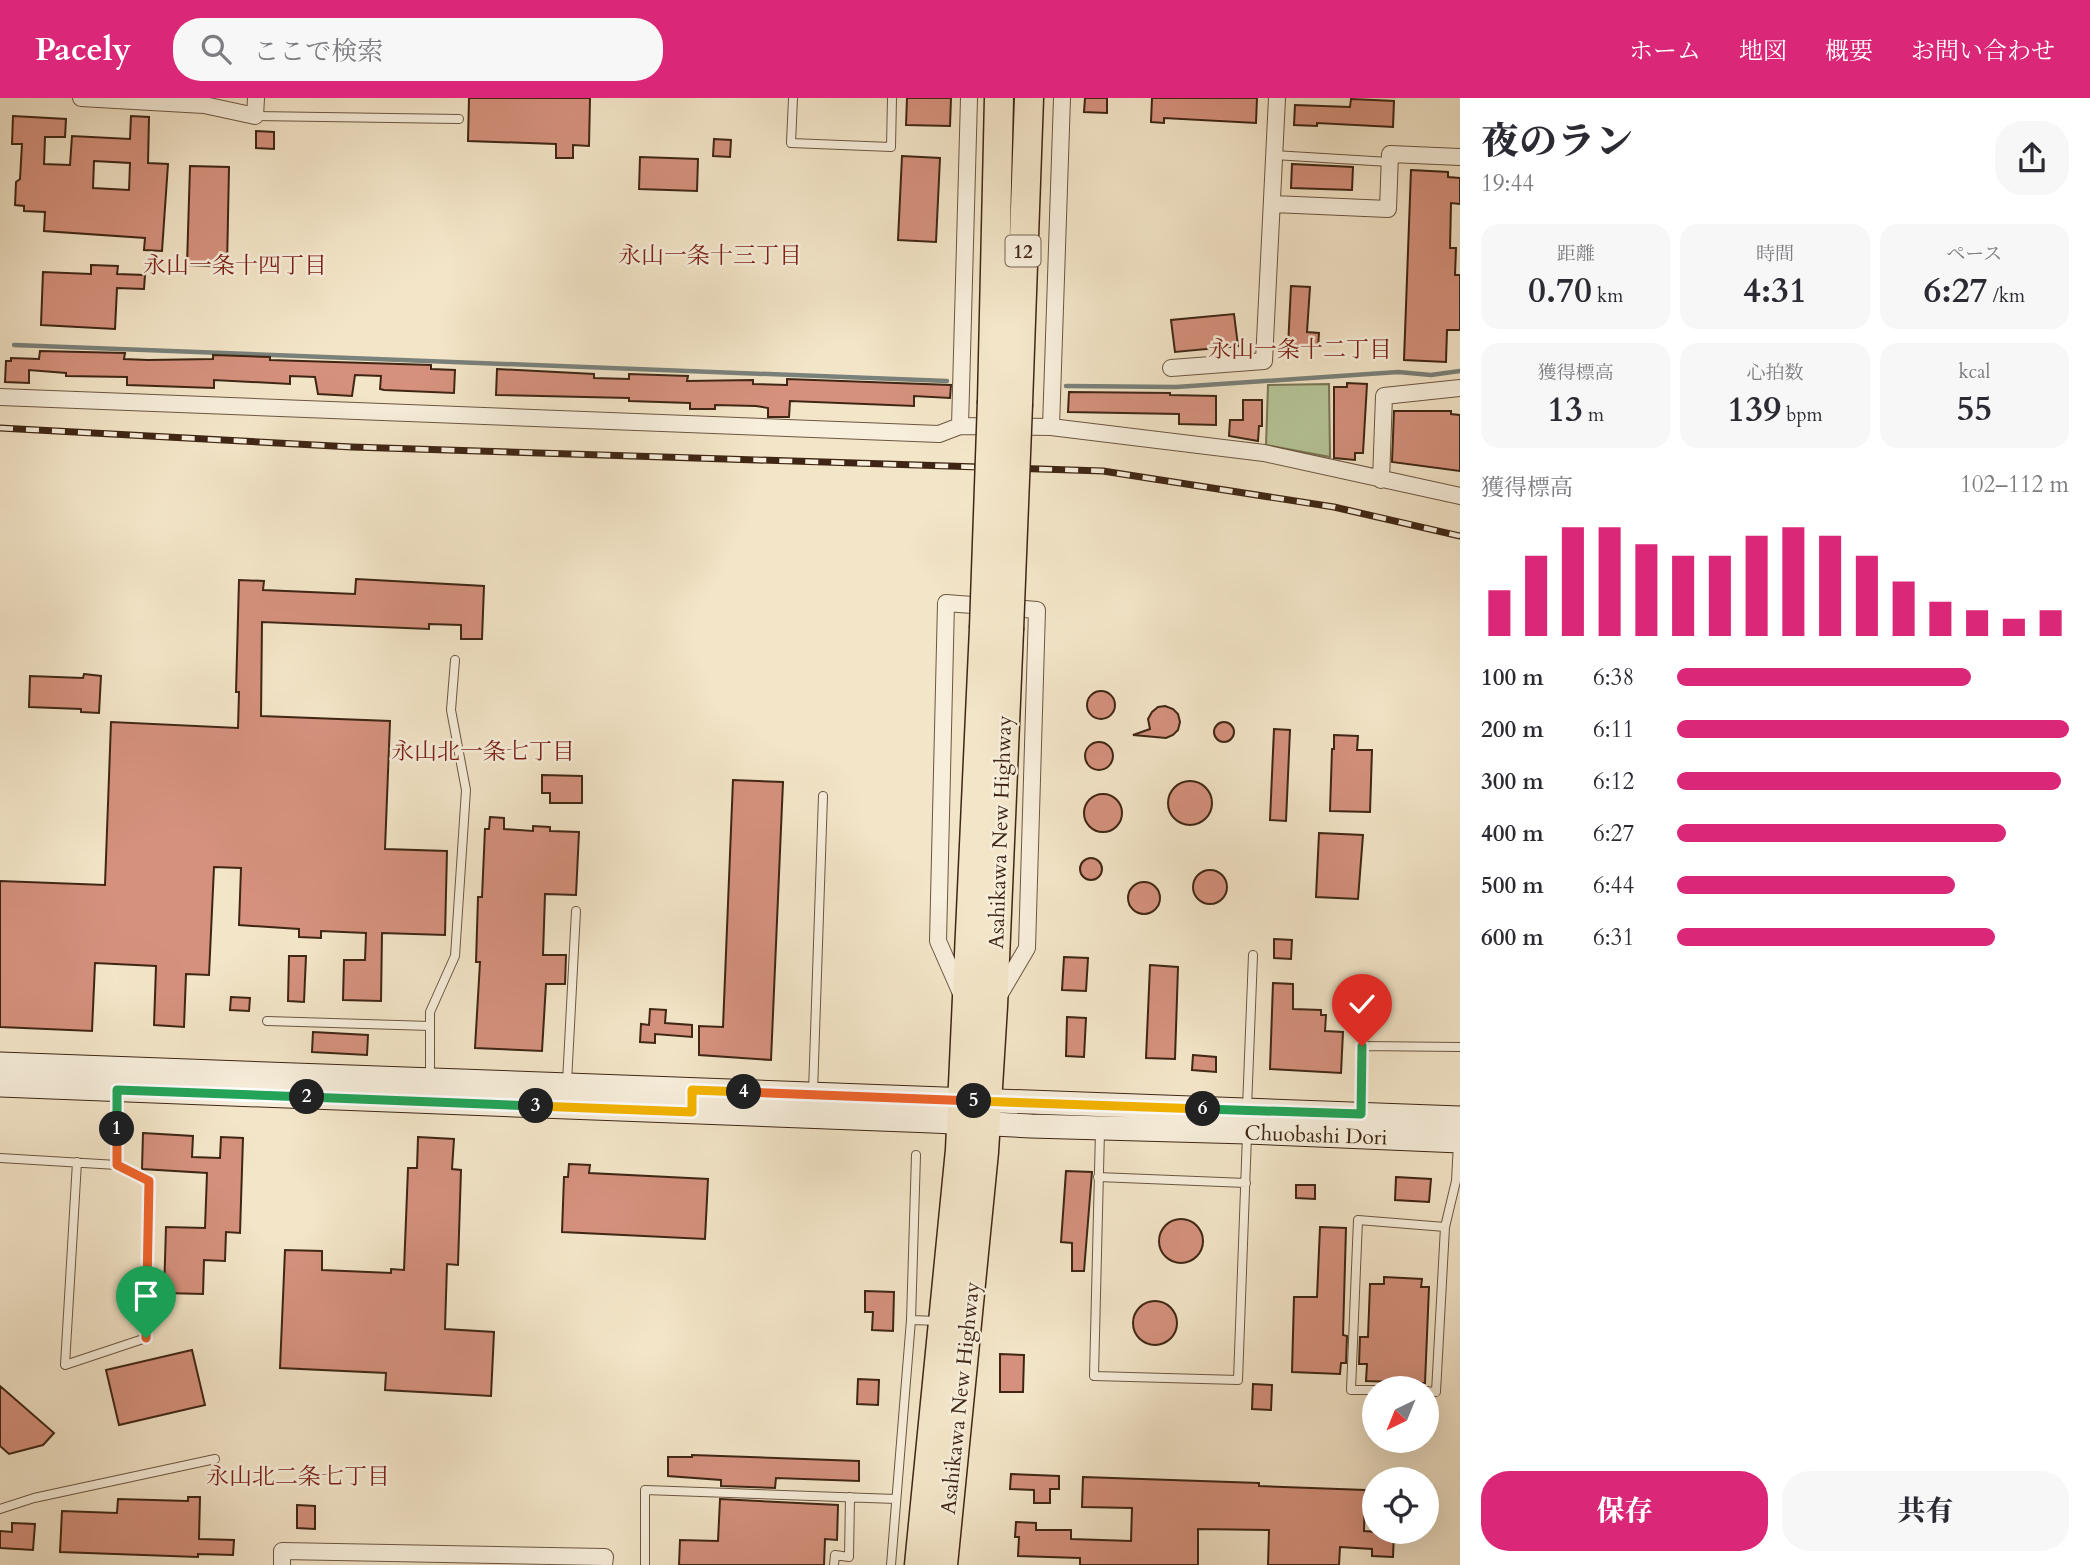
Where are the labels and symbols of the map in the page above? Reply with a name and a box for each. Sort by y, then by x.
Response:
road number: 12 [1006,236,1040,266]
district label: 永山一条十三丁目 [618,240,802,271]
district label: 永山一条十四丁目 [143,250,327,281]
district label: 永山一条十二丁目 [1208,334,1392,365]
street label: Asahikawa New Highway [982,715,1019,949]
district label: 永山北一条七丁目 [391,736,575,767]
pin [1332,974,1392,1046]
pin: 4 [726,1074,762,1110]
pin: 2 [290,1080,324,1114]
pin: 5 [956,1084,992,1118]
pin: 3 [518,1088,554,1124]
pin: 6 [1186,1091,1220,1126]
pin: 1 [100,1112,134,1146]
street label: Chuobashi Dori [1244,1119,1388,1152]
pin [116,1266,176,1338]
street label: Asahikawa New Highway [934,1280,987,1516]
north arrow [1362,1376,1438,1452]
district label: 永山北二条七丁目 [206,1461,390,1492]

